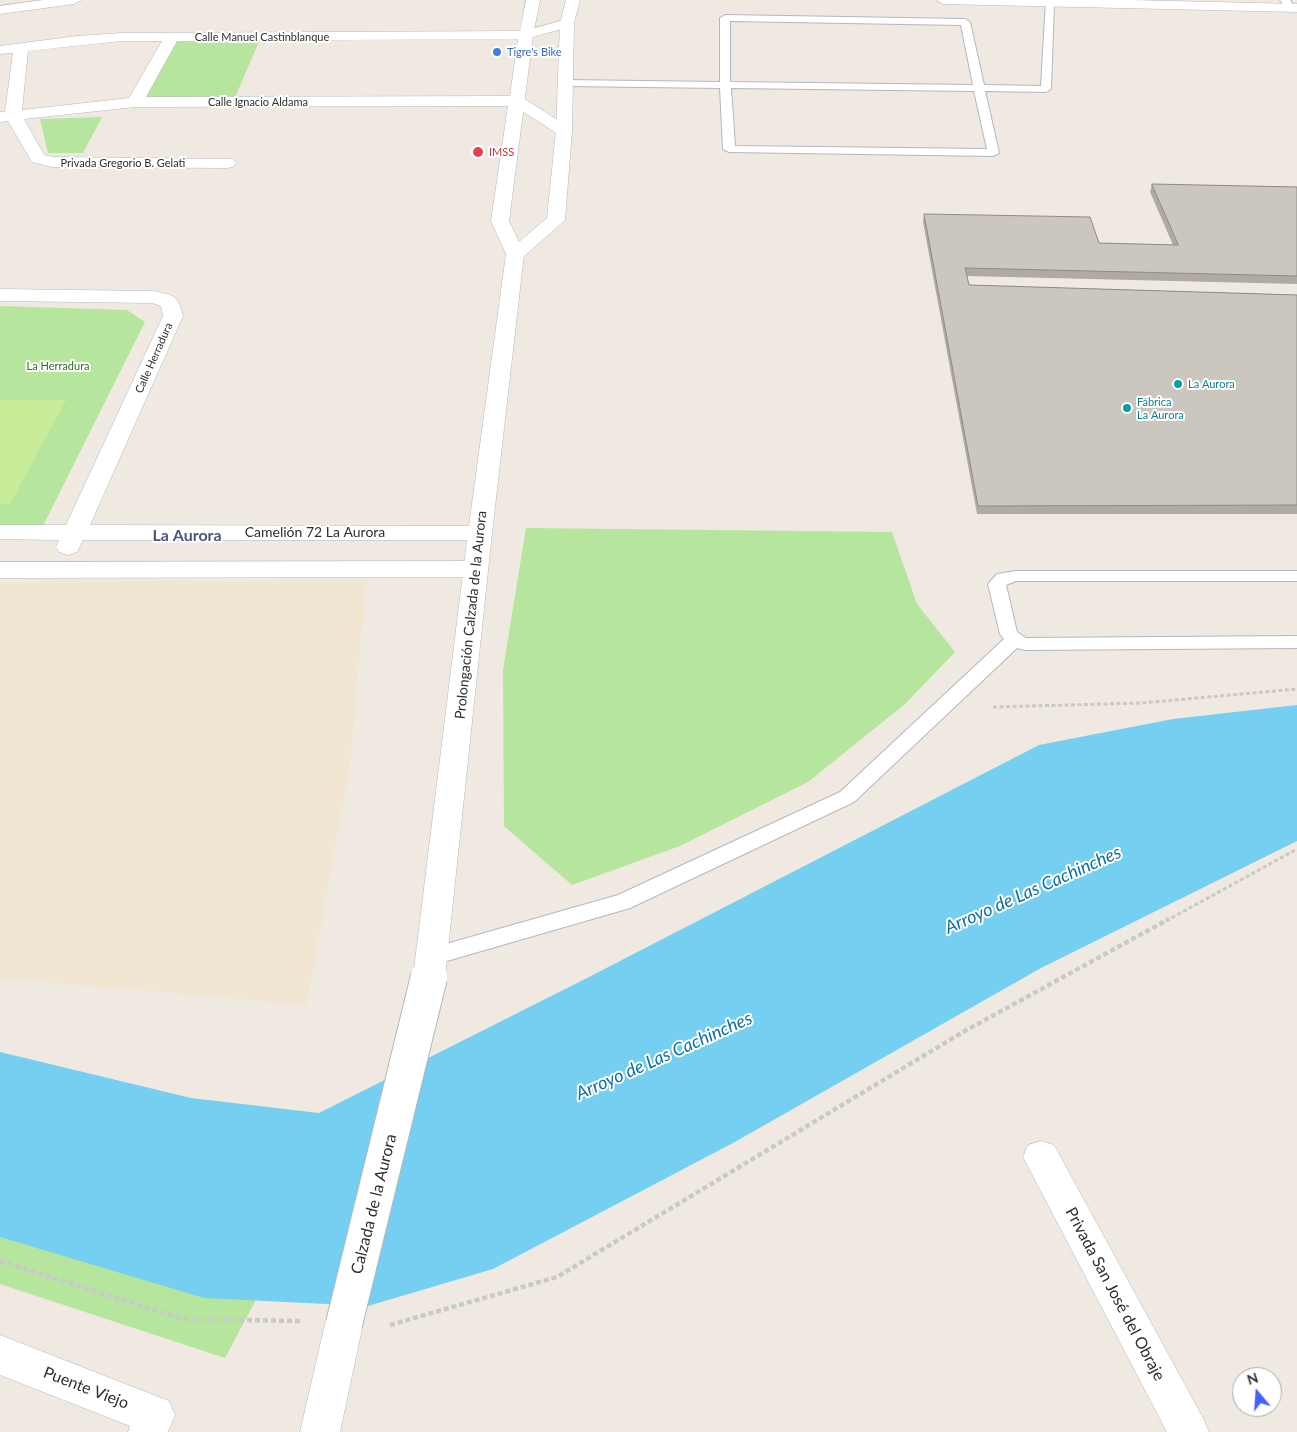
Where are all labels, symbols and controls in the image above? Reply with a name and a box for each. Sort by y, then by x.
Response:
street label: Calle Manuel Castinblanque [195,30,329,44]
place label: Tigre's Bike [507,45,562,59]
marker: Tigre's Bike [491,46,503,58]
street label: Calle Ignacio Aldama [208,95,308,109]
marker: IMSS [471,145,485,159]
place label: IMSS [489,145,514,159]
street label: Privada Gregorio B. Gelati [61,156,185,170]
street label: Calle Herradura [133,321,175,395]
park label: La Herradura [26,359,90,373]
place label: La Aurora [1188,377,1235,391]
marker: La Aurora [1172,378,1184,390]
place label: Fábrica La Aurora [1137,395,1184,421]
marker: Fábrica La Aurora [1121,402,1133,414]
street label: Prolongación Calzada de la Aurora [452,510,490,720]
street label: Camelión 72 La Aurora [245,524,385,540]
district label: La Aurora [152,526,222,546]
water label: Arroyo de Las Cachinches [941,841,1125,939]
water label: Arroyo de Las Cachinches [572,1007,756,1105]
street label: Calzada de la Aurora [347,1132,401,1276]
street label: Privada San José del Obraje [1061,1204,1169,1384]
street label: Puente Viejo [41,1363,131,1413]
north arrow [1232,1367,1282,1417]
text: N [1245,1368,1260,1388]

